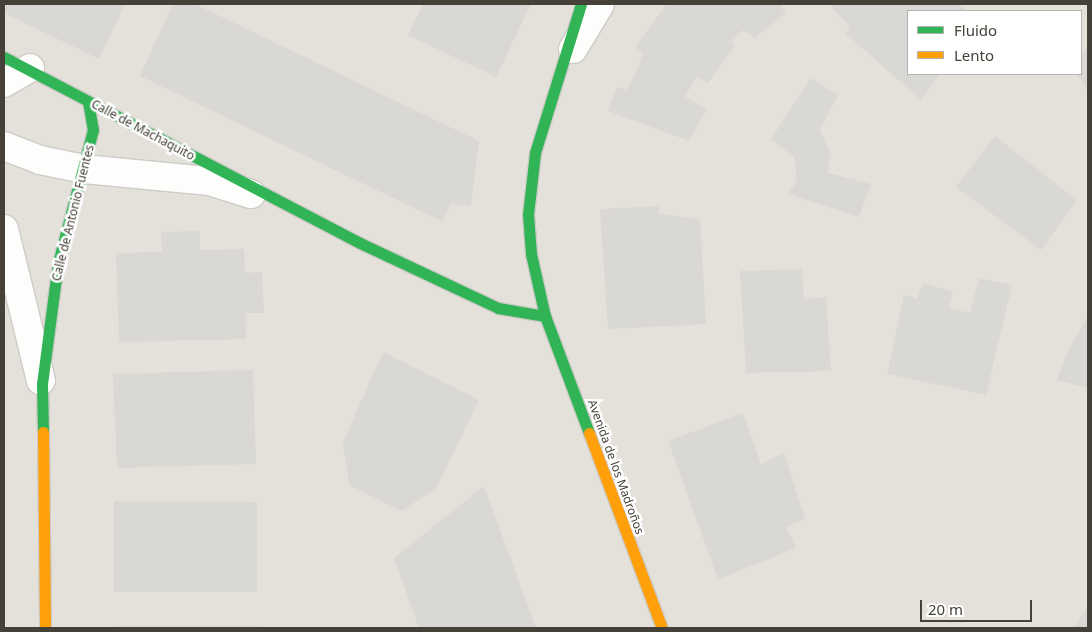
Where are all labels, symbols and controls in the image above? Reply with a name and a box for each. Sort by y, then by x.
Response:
legend [907,10,1082,75]
text: Fluido [954,20,997,40]
text: Lento [954,45,994,65]
street label: Calle de Machaquito [89,97,197,163]
street label: Calle de Antonio Fuentes [49,143,97,283]
street label: Avenida de los Madroños [585,398,647,536]
scale bar [922,590,1034,622]
text: 20 m [928,599,963,619]

